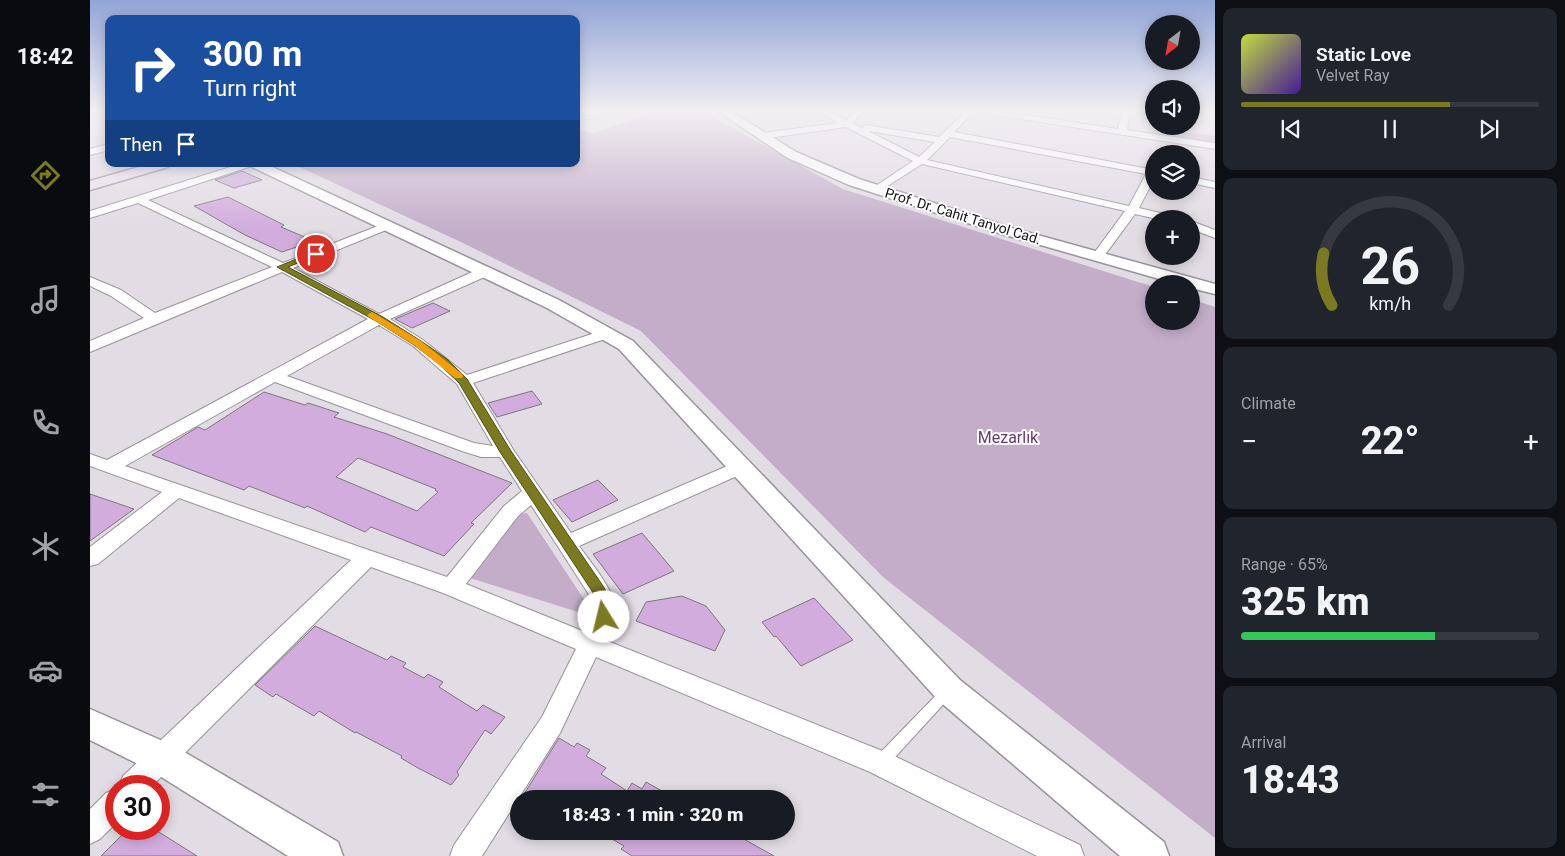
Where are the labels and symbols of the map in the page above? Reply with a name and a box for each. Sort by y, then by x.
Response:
north arrow [1145,15,1200,70]
street label: Prof. Dr. Cahit Tanyol Cad. [883,185,1043,247]
pin [295,233,337,275]
park label: Mezarlık [978,428,1039,447]
position arrow [577,590,629,642]
speed limit sign: 30 [105,775,170,840]

